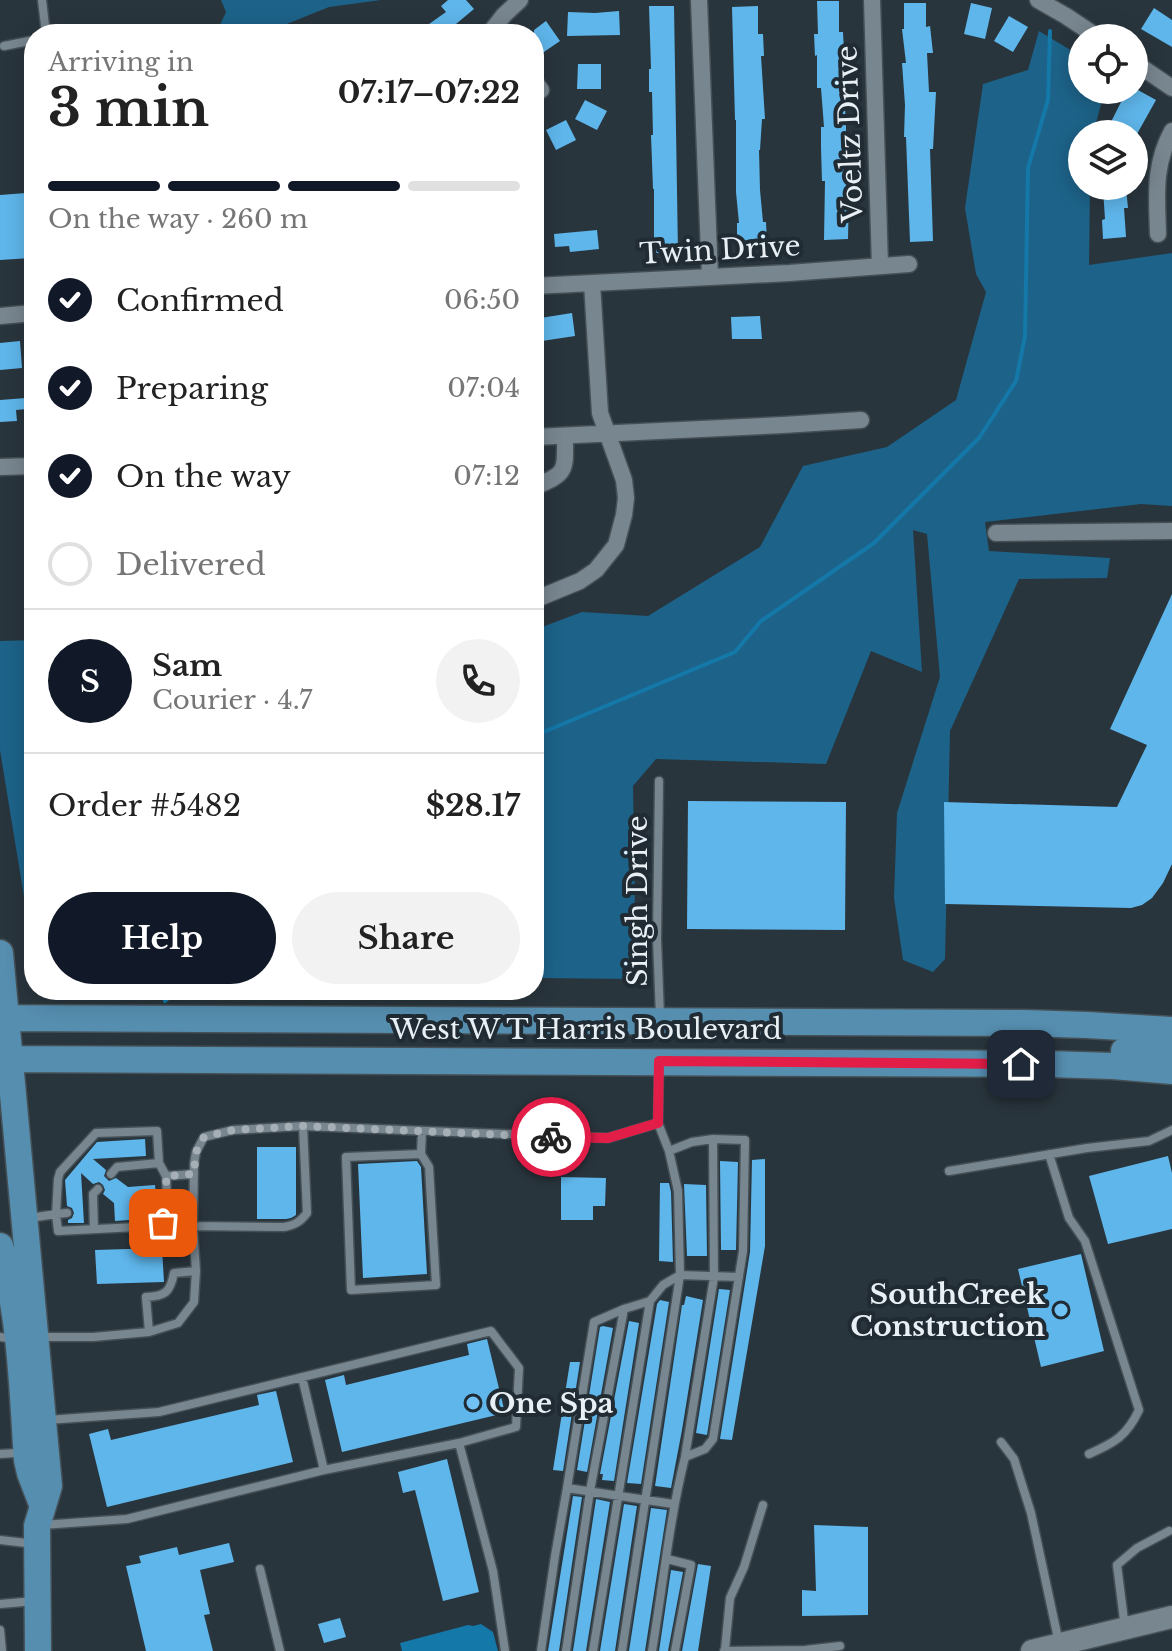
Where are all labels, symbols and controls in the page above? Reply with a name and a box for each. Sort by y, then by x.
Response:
map controls [1068,24,1148,200]
button: locate [1068,24,1148,104]
street label: Voeltz Drive [829,45,871,224]
text: Arriving in [48,46,194,78]
text: 07:17–07:22 [338,74,520,111]
text: 3 min [48,76,209,140]
button: layers [1068,120,1148,200]
text: On the way · 260 m [48,203,308,235]
street label: Twin Drive [639,228,801,272]
icon: check [48,278,92,322]
text: Confirmed [116,282,284,319]
text: 06:50 [444,284,520,316]
icon: check [48,366,92,410]
text: Preparing [116,370,268,407]
text: 07:04 [447,372,520,404]
icon: check [48,454,92,498]
text: On the way [116,458,291,495]
text: 07:12 [453,460,520,492]
text: Delivered [116,546,266,583]
button: phone [436,639,520,723]
text: Sam [152,647,222,684]
text: S [80,663,100,700]
text: Courier · 4.7 [152,684,312,716]
text: Order #5482 [48,787,241,824]
text: $28.17 [426,787,520,824]
street label: Singh Drive [620,816,655,987]
button: Help [48,892,276,984]
button: Share [292,892,520,984]
street label: West W T Harris Boulevard [389,1012,782,1047]
pin [987,1030,1055,1098]
icon: home [999,1042,1043,1086]
courier [511,1097,591,1177]
icon: bike [529,1115,573,1159]
pin [129,1189,197,1257]
icon: bag [141,1201,185,1245]
place label: SouthCreek Construction [850,1277,1045,1344]
marker: SouthCreek Construction [1052,1301,1070,1319]
place label: One Spa [489,1386,614,1421]
marker: One Spa [464,1394,482,1412]

